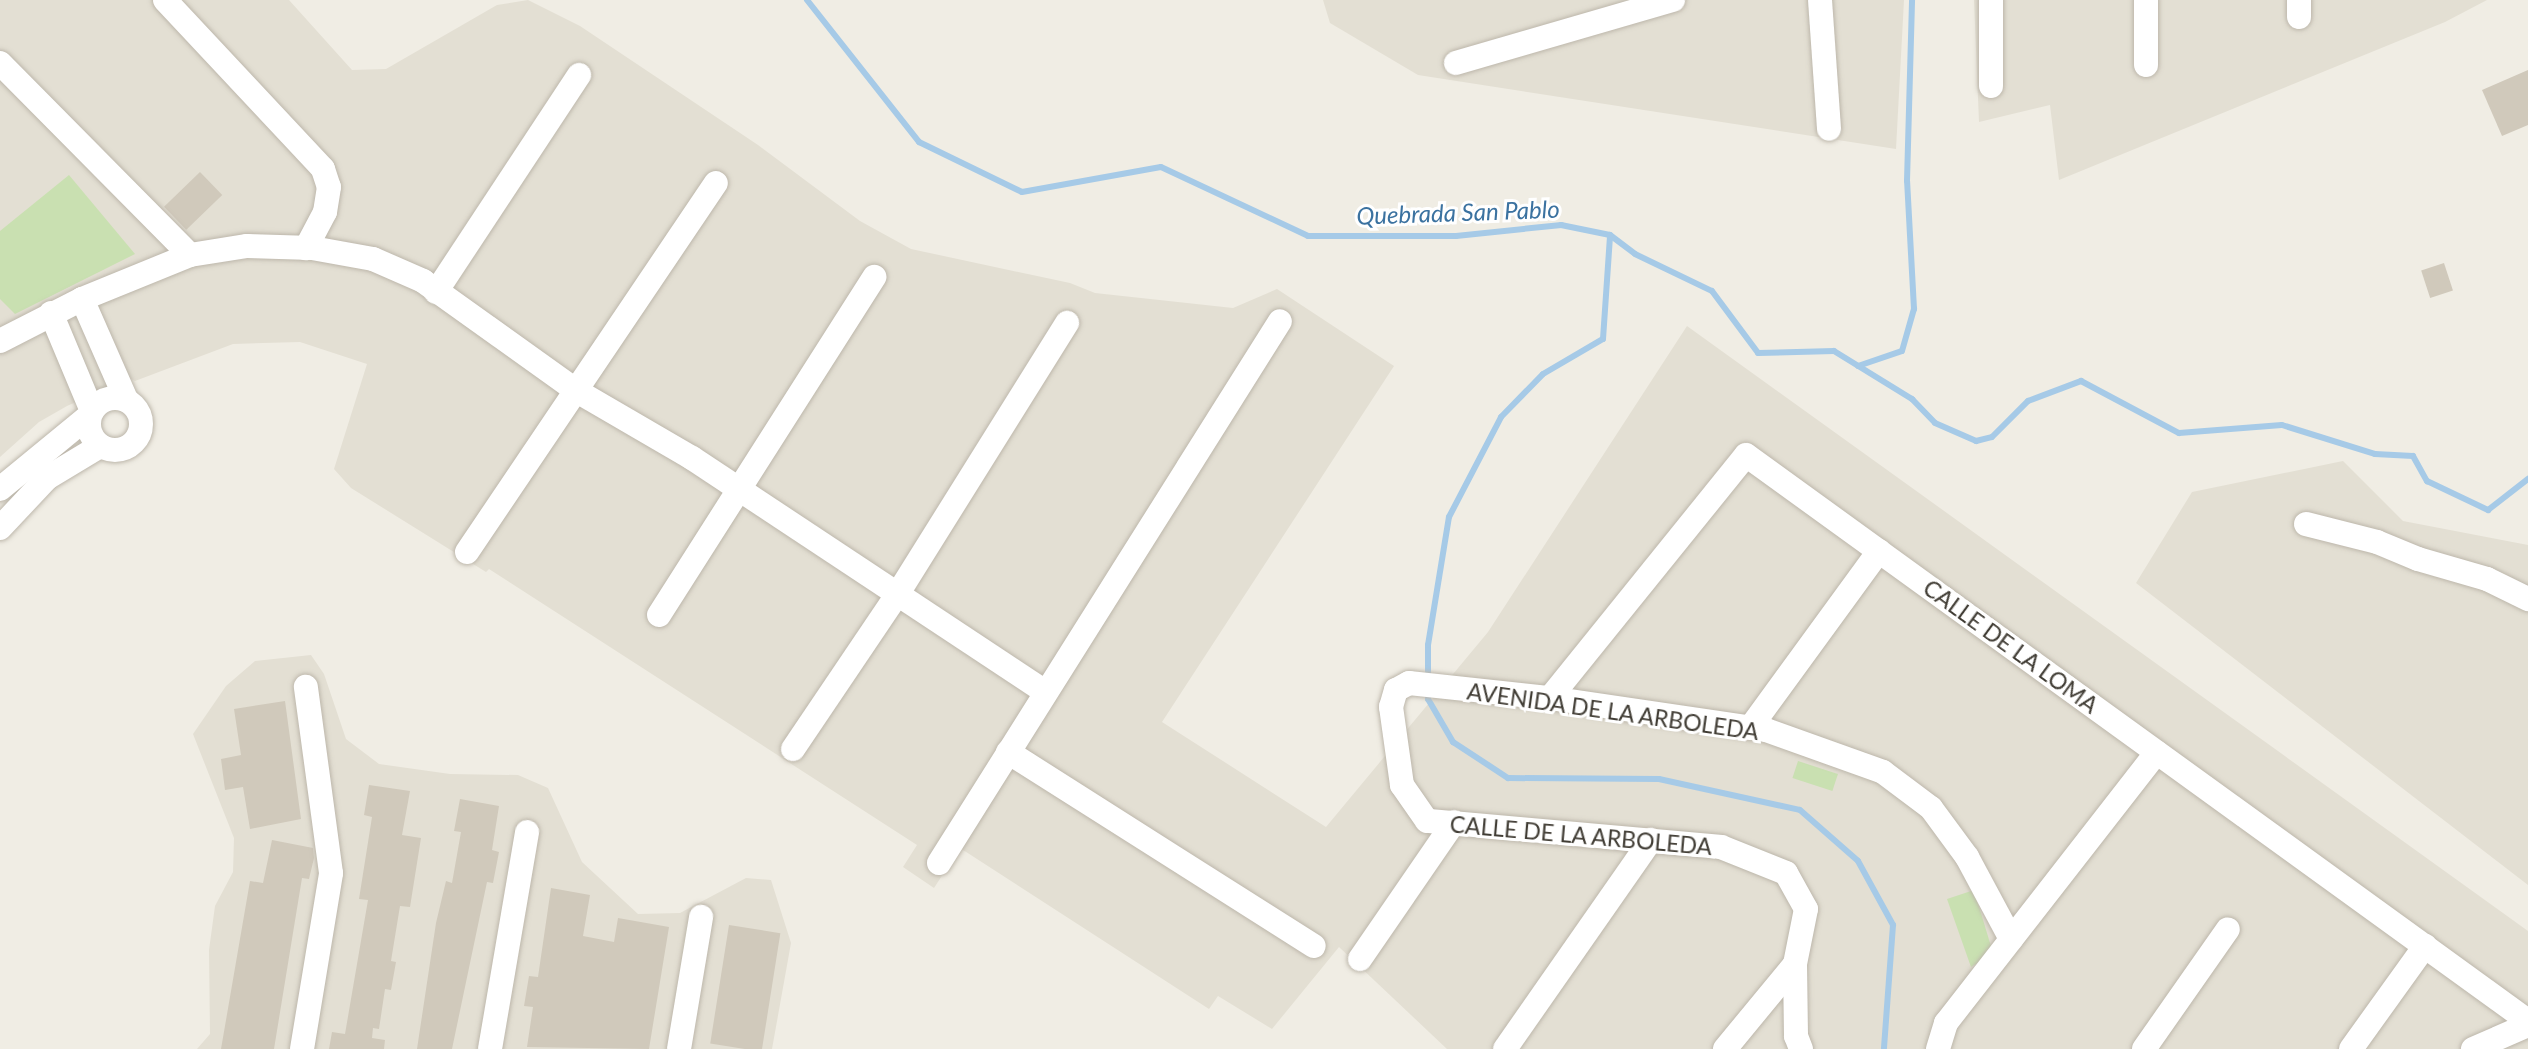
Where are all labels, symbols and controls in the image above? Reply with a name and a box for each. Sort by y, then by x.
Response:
water label: Quebrada San Pablo [1356,194,1560,230]
street label: CALLE DE LA LOMA [1918,573,2104,719]
street label: AVENIDA DE LA ARBOLEDA [1464,677,1762,745]
street label: CALLE DE LA ARBOLEDA [1448,810,1714,860]

